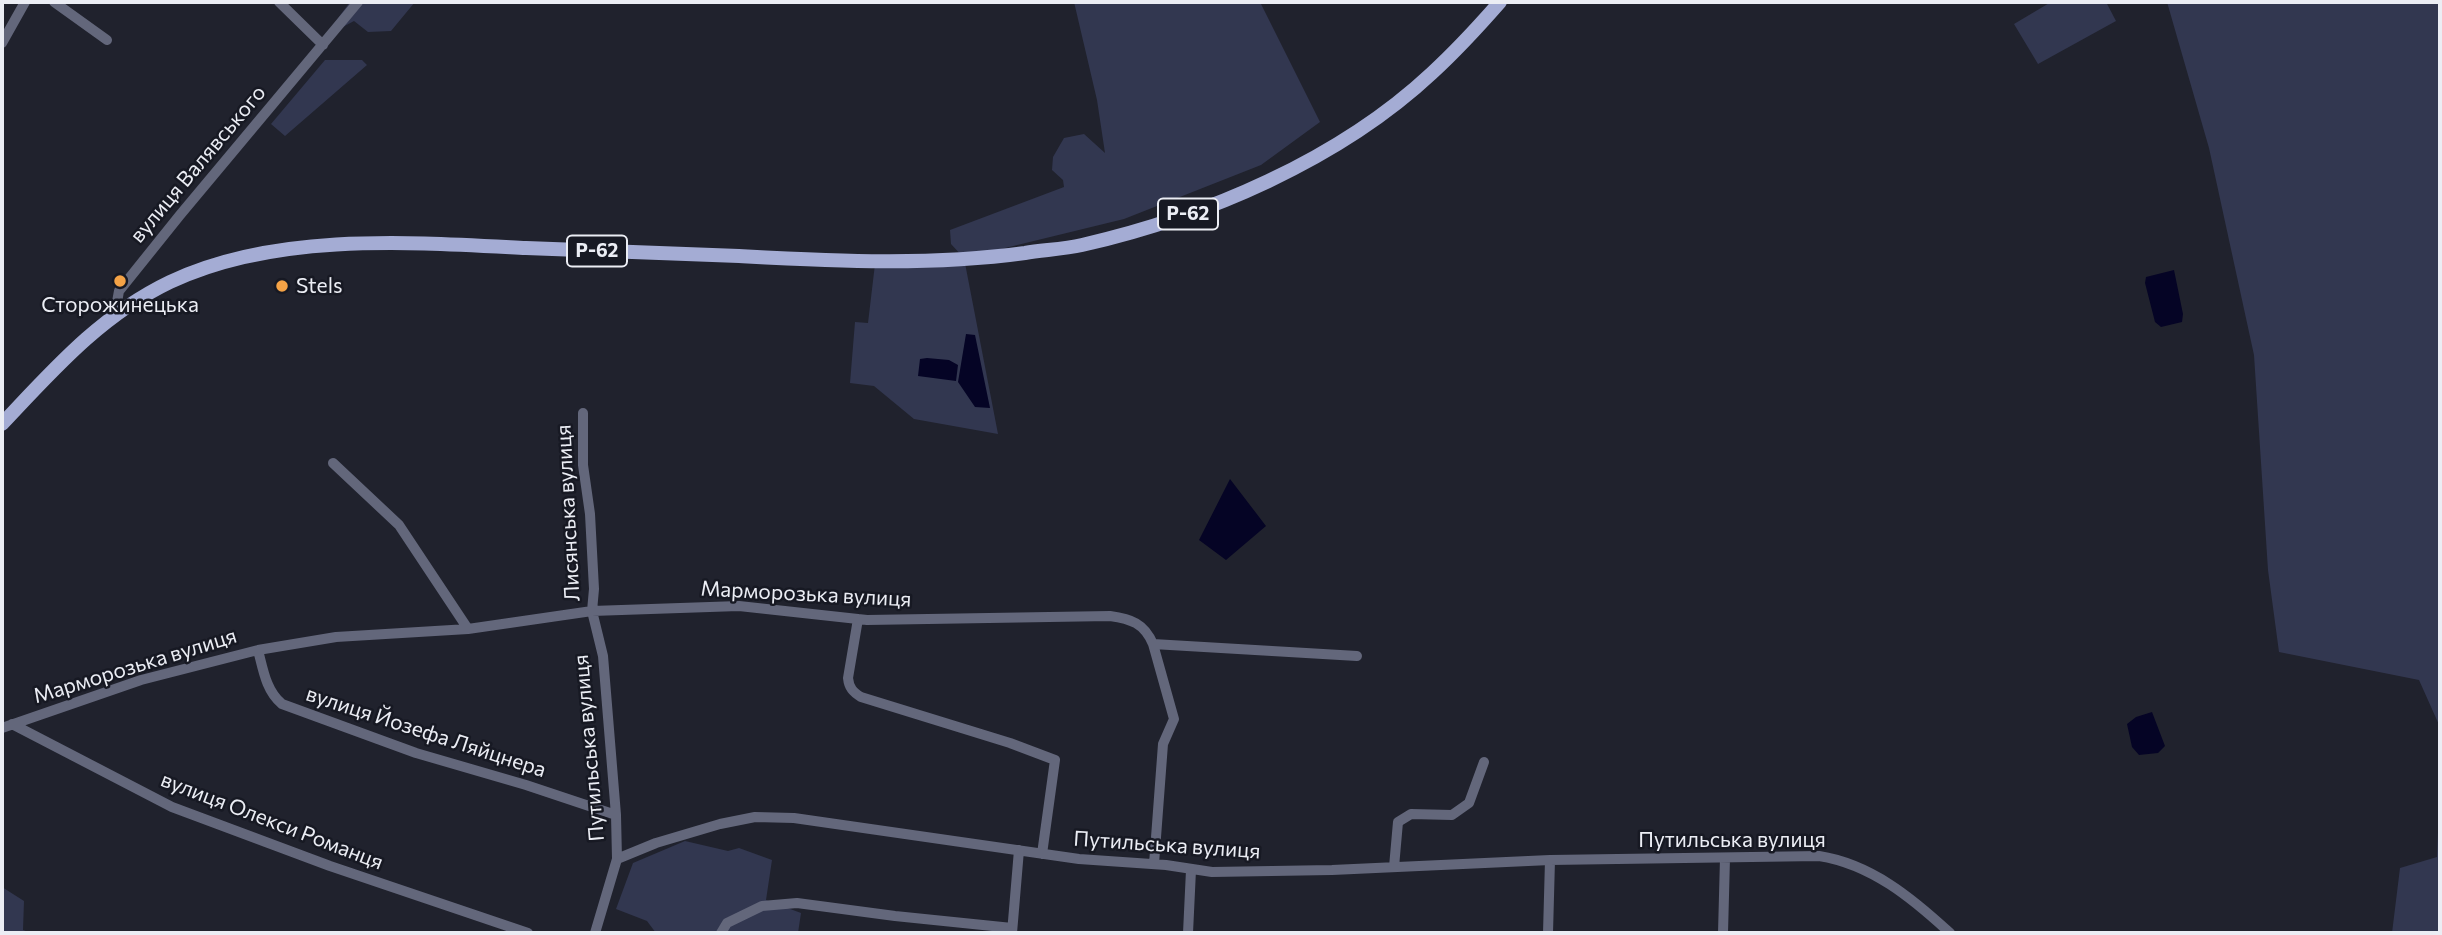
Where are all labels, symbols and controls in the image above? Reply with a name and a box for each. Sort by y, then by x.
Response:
street label: вулиця Валявського [125,80,271,248]
road number: Р-62 [1158,198,1218,230]
road number: Р-62 [567,235,627,266]
marker: Сторожинецька [112,273,128,289]
place label: Stels [296,273,343,299]
marker: Stels [274,278,290,294]
place label: Сторожинецька [41,292,199,318]
street label: Лисянська вулиця [551,424,585,602]
street label: Марморозька вулиця [700,576,912,612]
street label: Марморозька вулиця [30,623,240,709]
street label: Путильська вулиця [568,654,610,842]
street label: вулиця Йозефа Ляйцнера [303,681,549,783]
street label: вулиця Олекси Романця [157,767,387,875]
street label: Путильська вулиця [1073,826,1261,864]
street label: Путильська вулиця [1638,827,1826,853]

